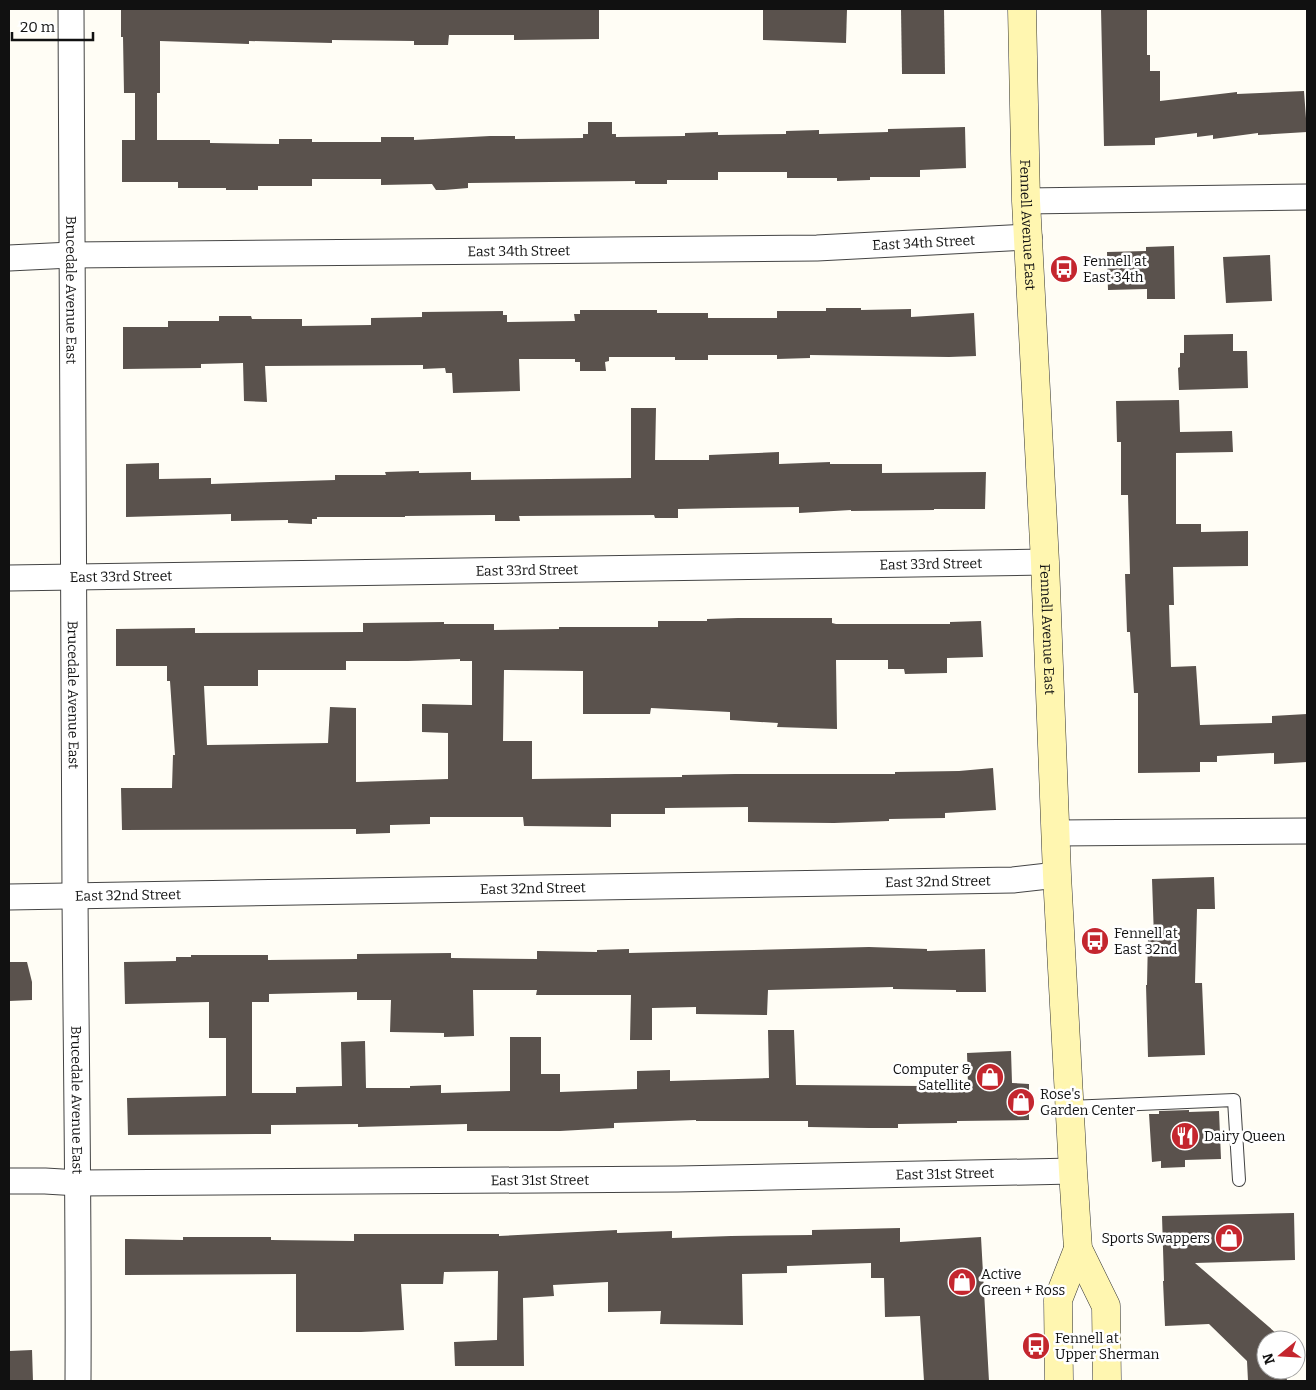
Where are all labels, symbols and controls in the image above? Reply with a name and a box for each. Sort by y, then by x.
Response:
scale bar [12,10,94,42]
text: 20 m [20,18,56,36]
street label: Fennell Avenue East [1016,159,1039,291]
street label: Brucedale Avenue East [62,216,80,364]
street label: East 34th Street [872,232,976,254]
street label: East 34th Street [467,242,570,260]
place label: Fennell at East 34th [1083,253,1147,286]
bus stop icon: Fennell at East 34th [1049,254,1079,284]
street label: East 33rd Street [879,555,982,574]
street label: East 33rd Street [475,561,578,580]
street label: Fennell Avenue East [1036,564,1058,695]
street label: East 33rd Street [70,567,172,586]
street label: Brucedale Avenue East [64,621,82,769]
street label: East 32nd Street [885,872,991,891]
street label: East 32nd Street [480,879,586,898]
street label: East 32nd Street [75,886,181,905]
place label: Fennell at East 32nd [1114,925,1178,958]
bus stop icon: Fennell at East 32nd [1080,926,1110,956]
street label: Brucedale Avenue East [67,1026,86,1174]
place label: Computer & Satellite [893,1061,971,1094]
shop icon: Computer & Satellite [975,1062,1005,1092]
place label: Rose's Garden Center [1040,1086,1135,1119]
shop icon: Rose's Garden Center [1006,1087,1036,1117]
restaurant icon: Dairy Queen [1170,1121,1200,1151]
place label: Dairy Queen [1204,1128,1286,1145]
street label: East 31st Street [895,1165,994,1184]
street label: East 31st Street [491,1172,589,1189]
shop icon: Sports Swappers [1214,1223,1244,1253]
place label: Sports Swappers [1102,1230,1210,1247]
place label: Active Green + Ross [981,1266,1065,1299]
shop icon: Active Green + Ross [947,1267,977,1297]
place label: Fennell at Upper Sherman [1055,1330,1160,1363]
north arrow [1256,1330,1306,1380]
bus stop icon: Fennell at Upper Sherman [1021,1331,1051,1361]
text: N [1259,1351,1279,1367]

